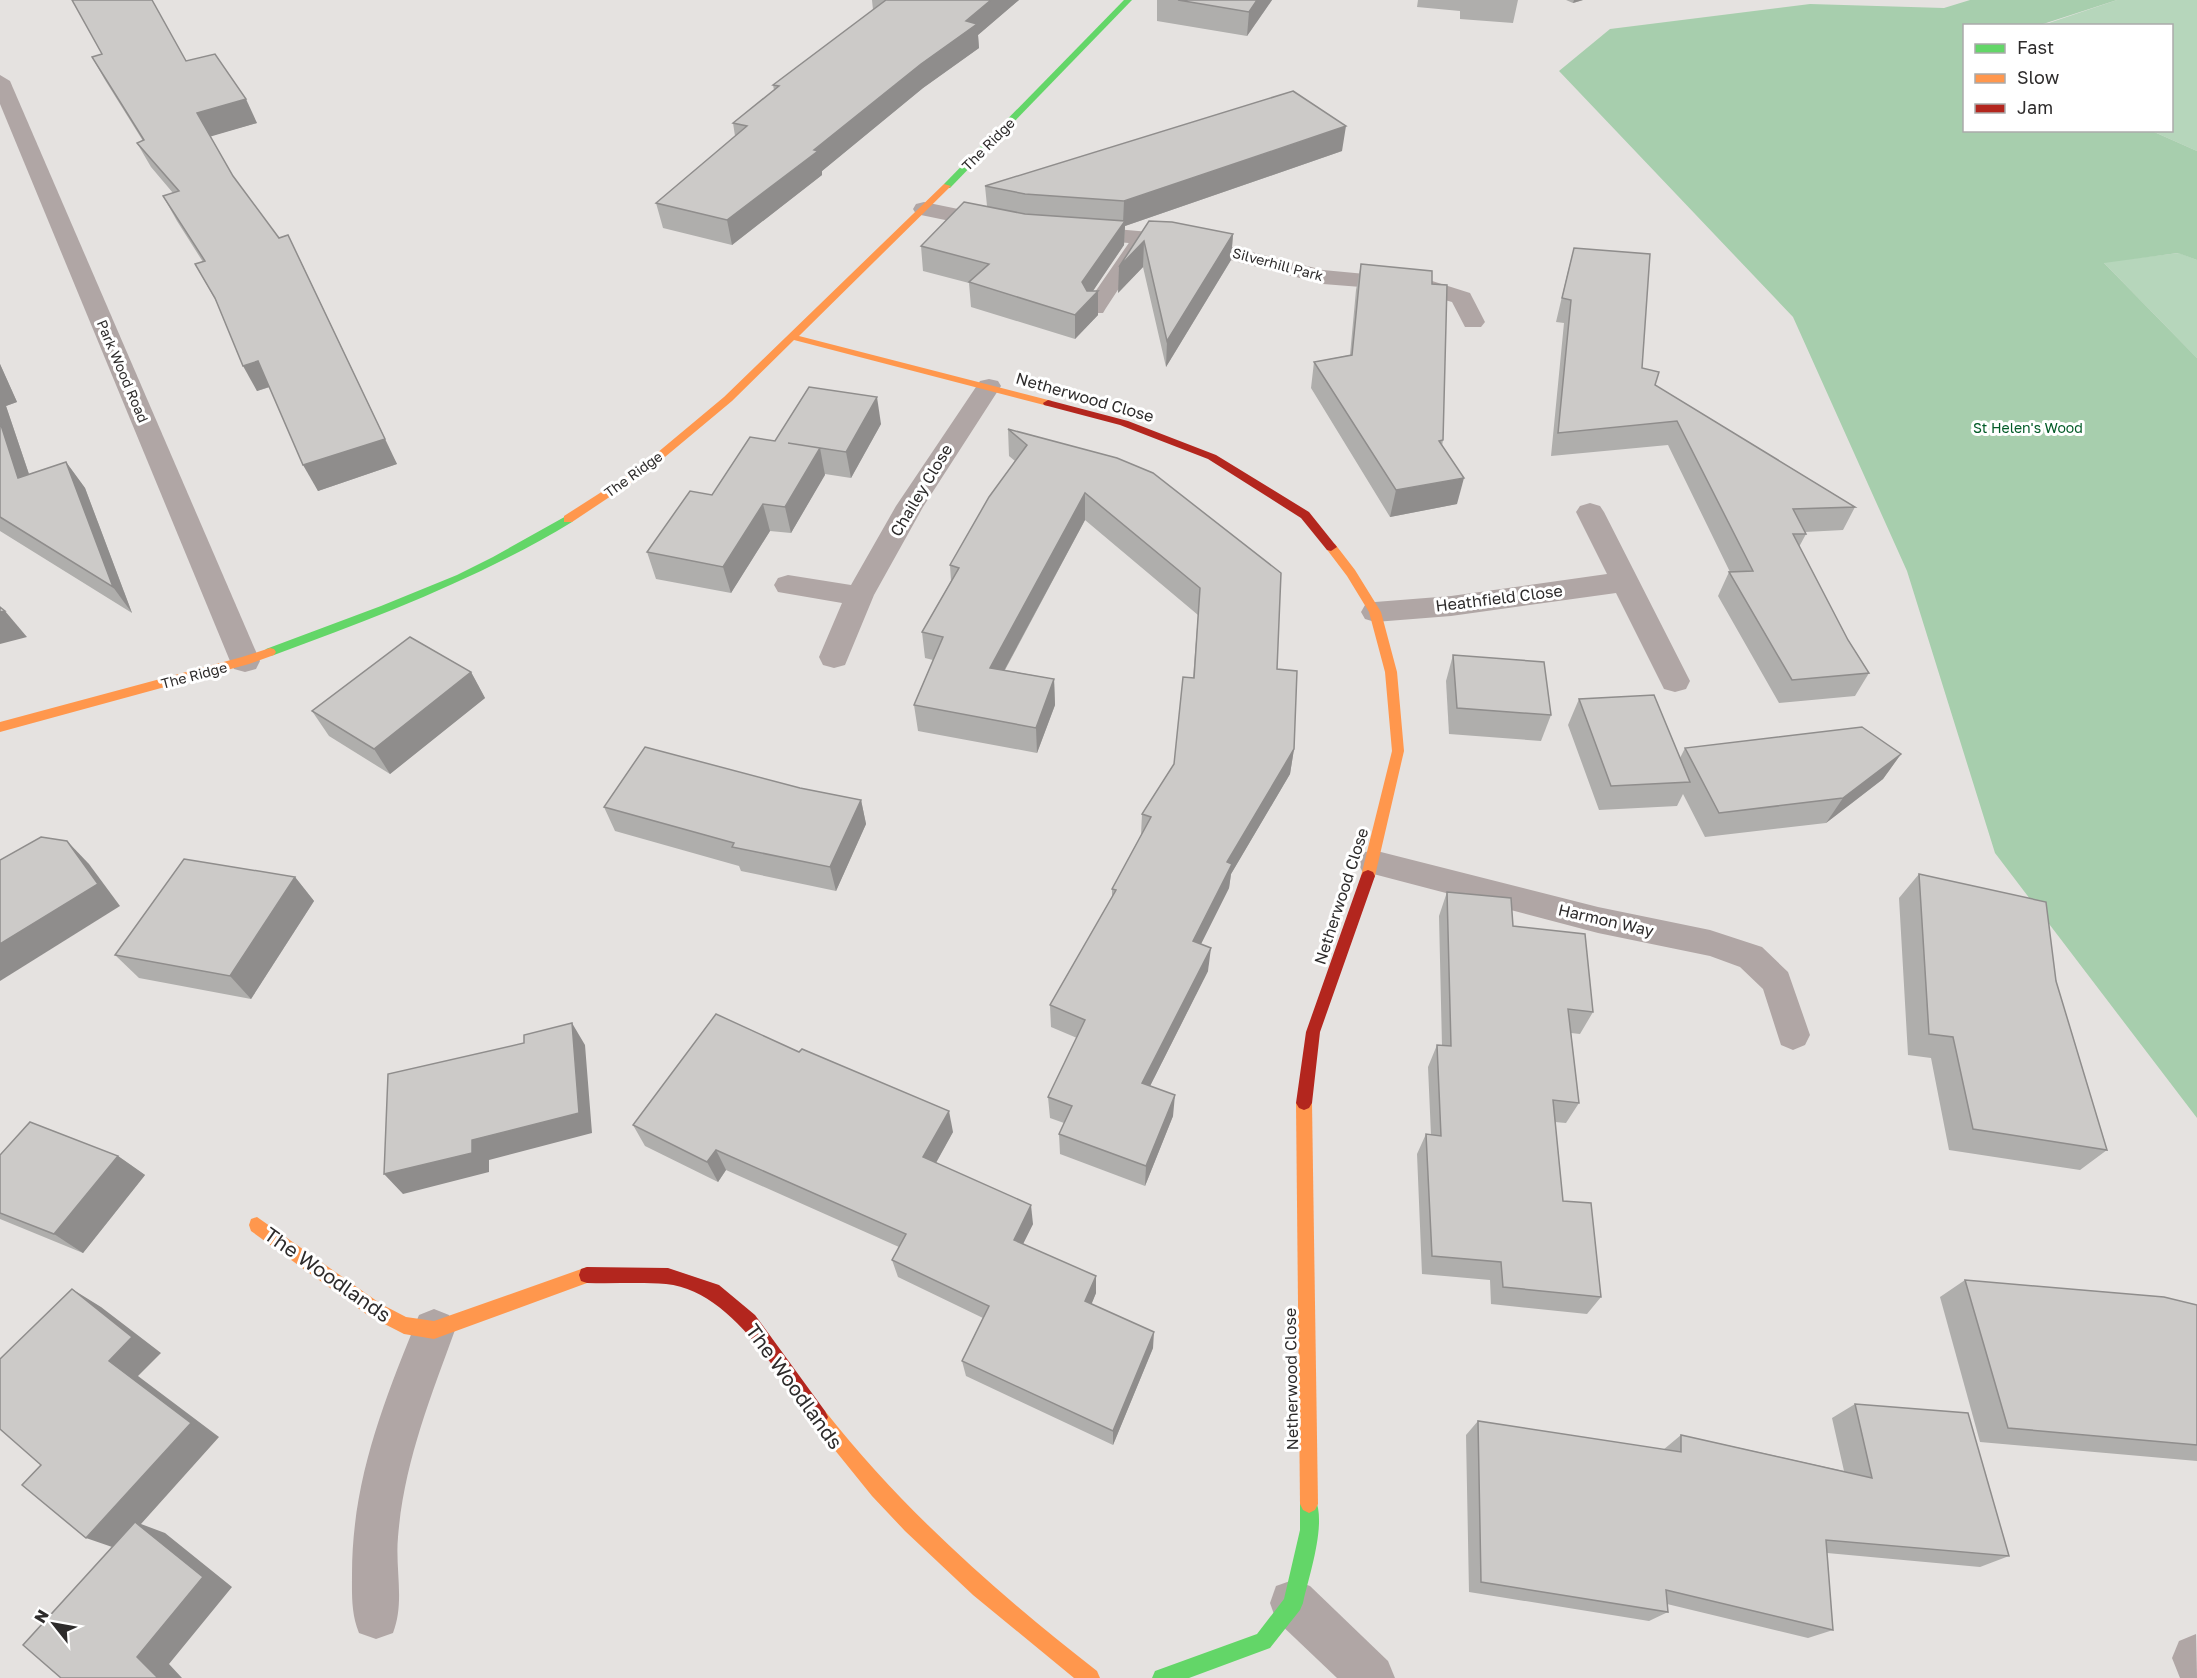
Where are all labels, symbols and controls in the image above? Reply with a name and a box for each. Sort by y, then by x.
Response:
legend [1963,24,2173,132]
text: Fast [2017,36,2054,58]
text: Slow [2017,66,2060,88]
text: Jam [2017,96,2053,118]
street label: The Ridge [958,114,1018,174]
street label: Silverhill Park [1231,244,1325,284]
street label: Park Wood Road [94,317,152,425]
street label: Netherwood Close [1014,368,1156,426]
park label: St Helen's Wood [1973,419,2083,436]
street label: Chailey Close [886,440,956,540]
street label: The Ridge [601,447,665,501]
street label: Heathfield Close [1434,580,1564,616]
street label: The Ridge [159,658,229,692]
street label: Netherwood Close [1309,825,1373,967]
street label: Harmon Way [1556,899,1656,941]
street label: The Woodlands [260,1221,396,1327]
street label: Netherwood Close [1280,1308,1302,1450]
street label: The Woodlands [742,1319,848,1453]
north arrow [24,1594,84,1654]
text: N [29,1606,53,1627]

